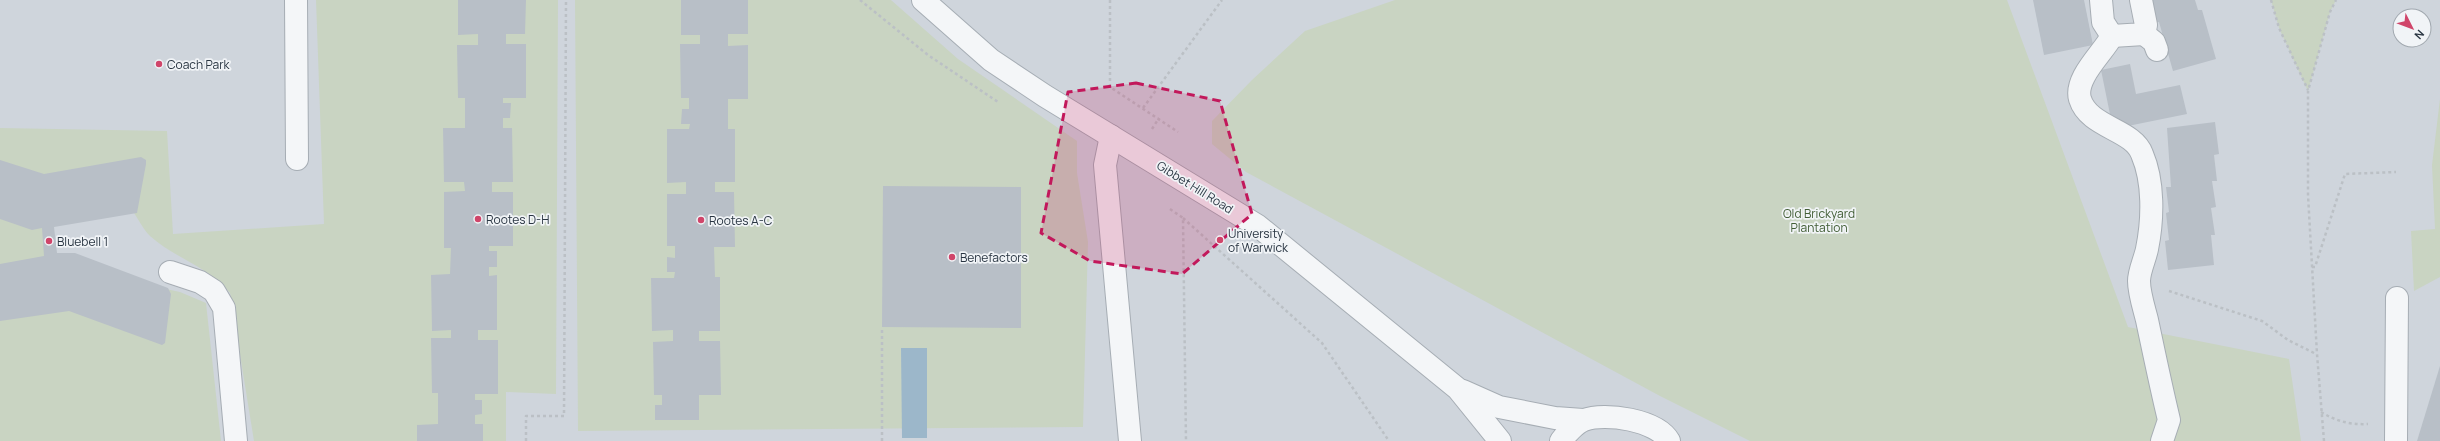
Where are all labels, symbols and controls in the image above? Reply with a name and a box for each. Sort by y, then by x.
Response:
north arrow [2392,8,2432,48]
text: N [2412,27,2428,43]
place label: Coach Park [167,56,230,73]
marker: Coach Park [154,59,164,69]
street label: Gibbet Hill Road [1154,157,1236,217]
park label: Old Brickyard Plantation [1783,205,1855,236]
place label: Rootes D-H [486,211,549,228]
place label: Rootes A-C [709,212,773,229]
marker: Rootes D-H [473,214,483,224]
marker: Rootes A-C [696,215,706,225]
place label: University of Warwick [1228,225,1289,256]
place label: Bluebell 1 [57,233,108,250]
marker: University of Warwick [1215,235,1225,245]
marker: Bluebell 1 [44,236,54,246]
place label: Benefactors [960,249,1028,266]
marker: Benefactors [947,252,957,262]

